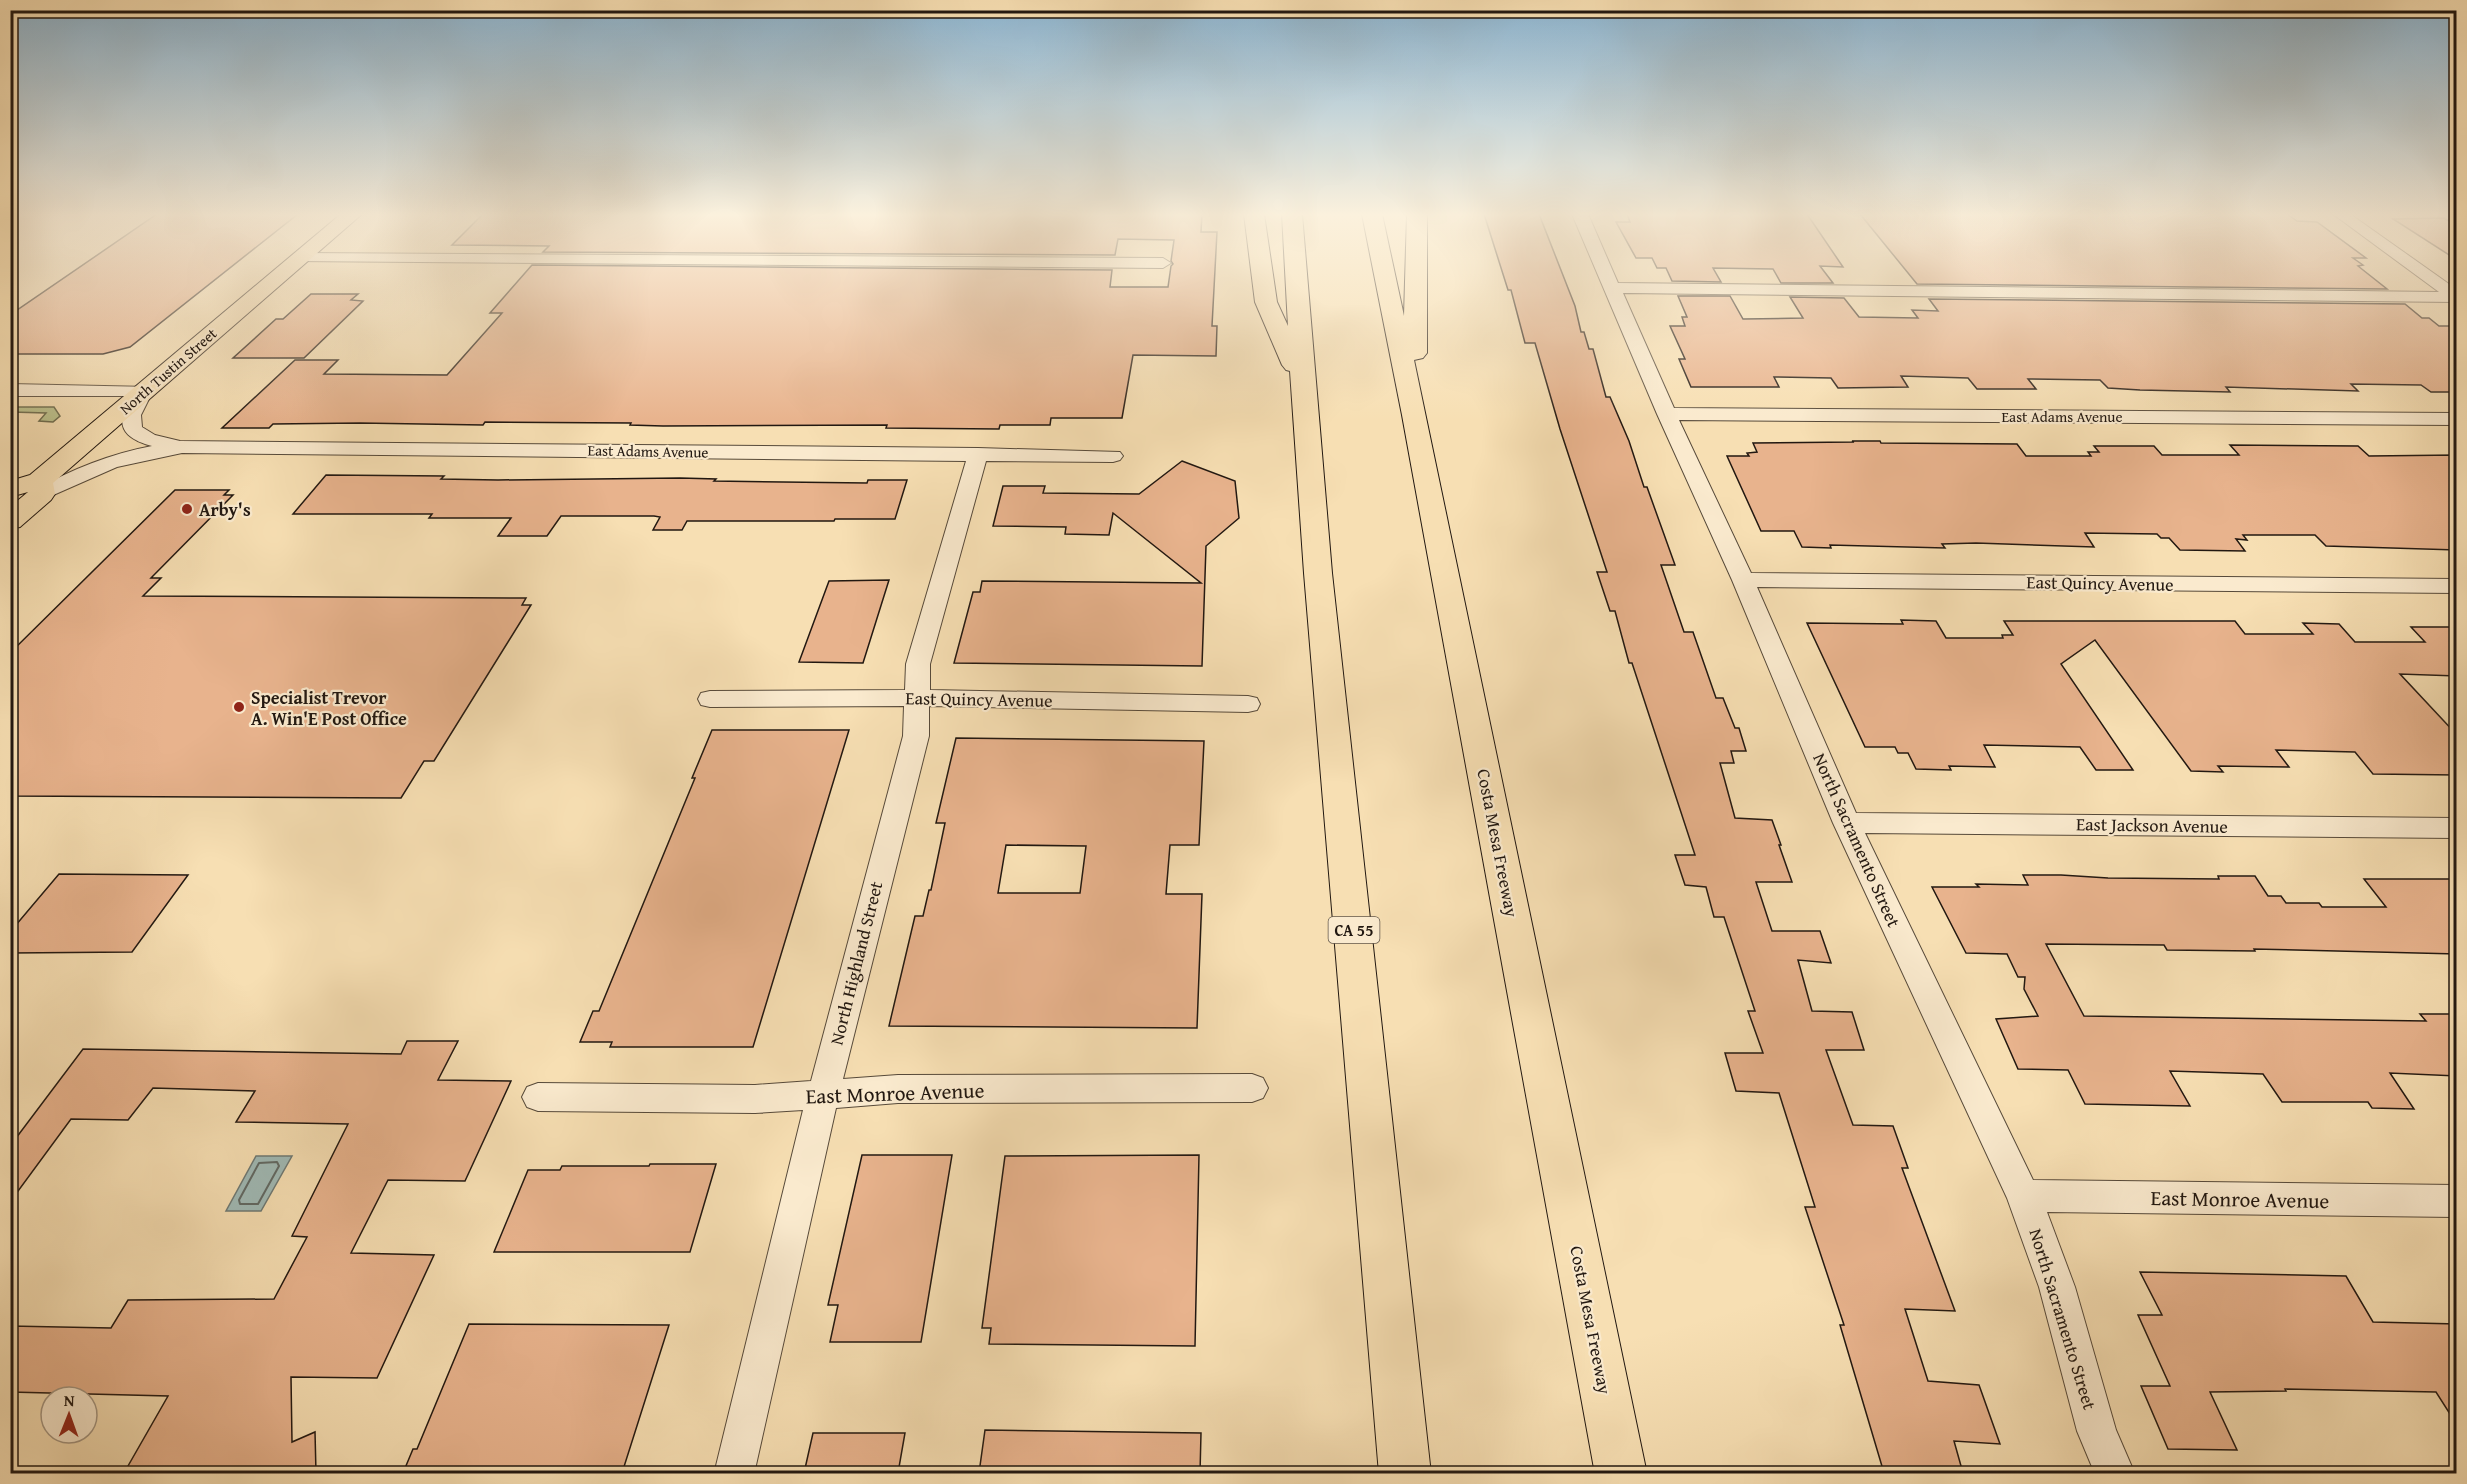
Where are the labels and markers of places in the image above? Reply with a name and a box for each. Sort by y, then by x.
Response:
place label: Arby's [199,496,251,523]
marker: Arby's [180,502,194,516]
place label: Specialist Trevor A. Win'E Post Office [251,684,407,732]
marker: Specialist Trevor A. Win'E Post Office [232,700,246,714]

